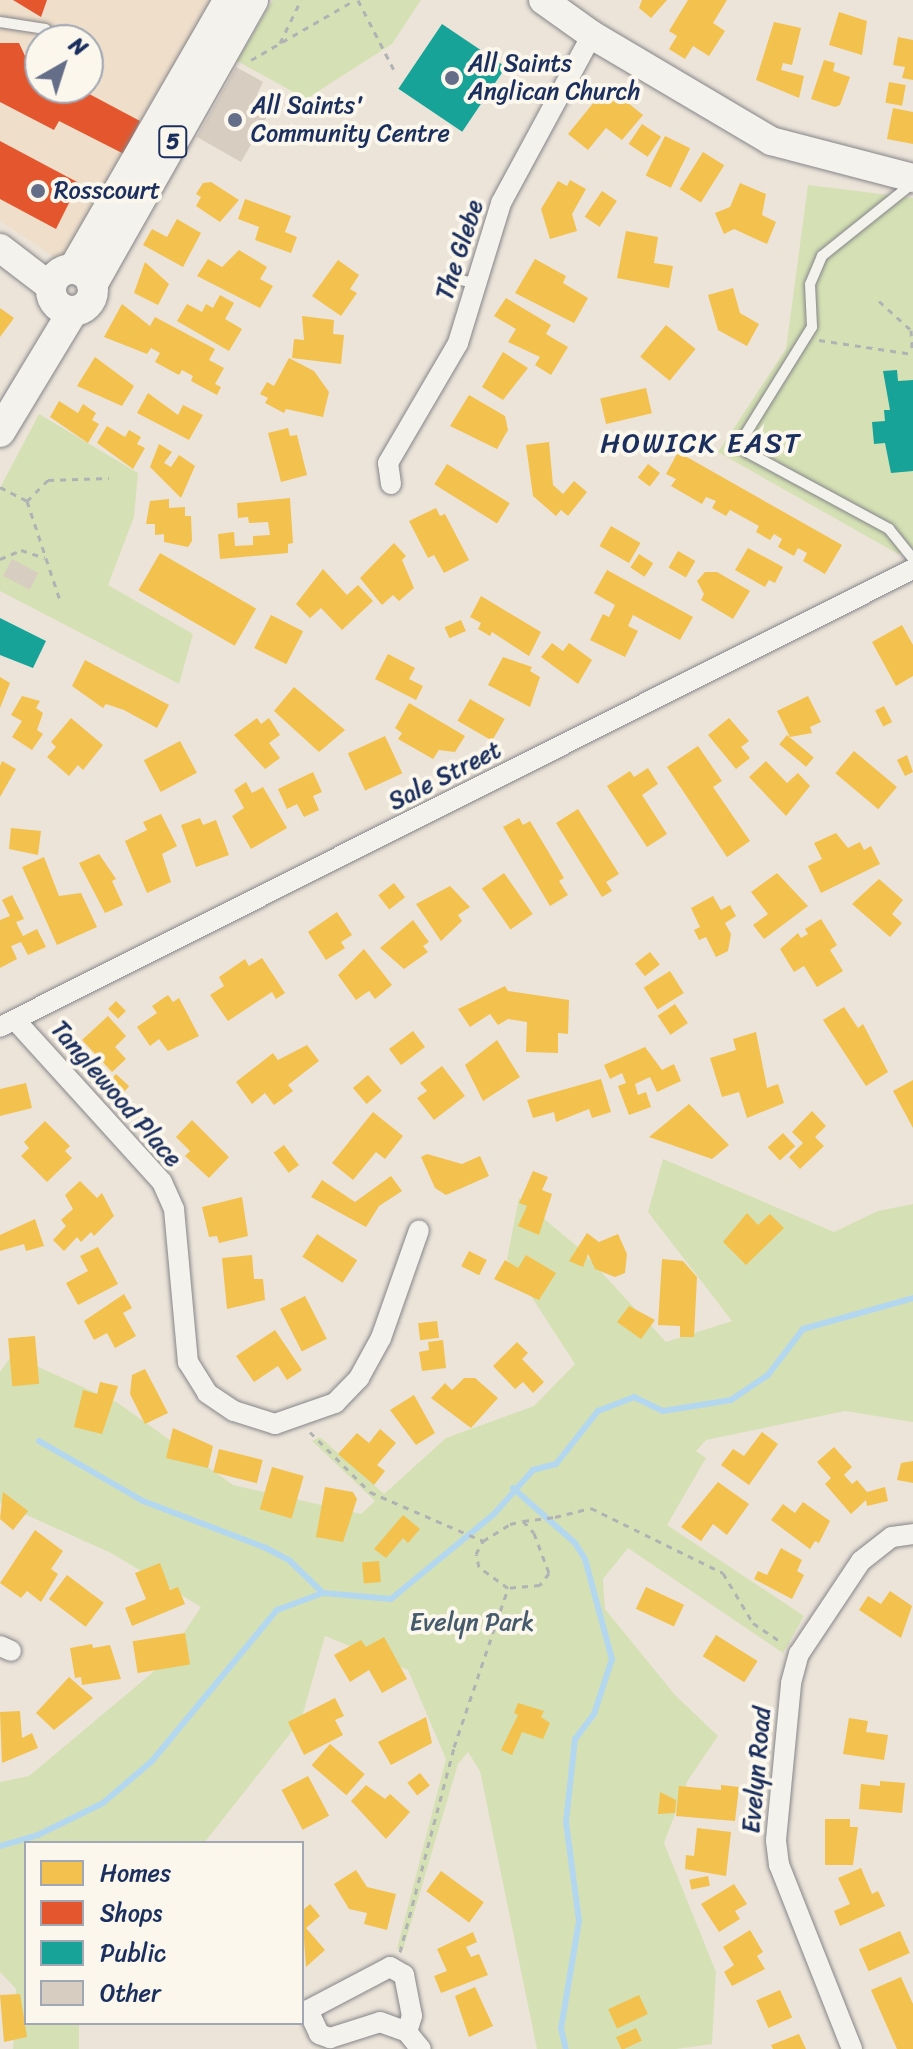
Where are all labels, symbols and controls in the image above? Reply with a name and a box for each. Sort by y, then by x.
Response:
north arrow [24,24,104,104]
text: N [60,27,96,66]
place label: All Saints Anglican Church [468,50,640,106]
marker: All Saints Anglican Church [443,69,461,87]
place label: All Saints' Community Centre [251,92,450,148]
marker: All Saints' Community Centre [226,111,244,129]
road number: 5 [157,124,189,160]
place label: Rosscourt [54,177,160,205]
marker: Rosscourt [29,182,47,200]
street label: The Glebe [430,196,490,304]
district label: HOWICK EAST [602,426,800,460]
street label: Sale Street [384,735,506,817]
street label: Tanglewood Place [45,1015,187,1173]
park label: Evelyn Park [410,1609,534,1637]
street label: Evelyn Road [737,1706,777,1834]
legend [24,1841,304,2025]
text: Homes [100,1852,171,1894]
text: Shops [100,1892,162,1934]
text: Public [100,1932,166,1974]
text: Other [100,1972,161,2014]

